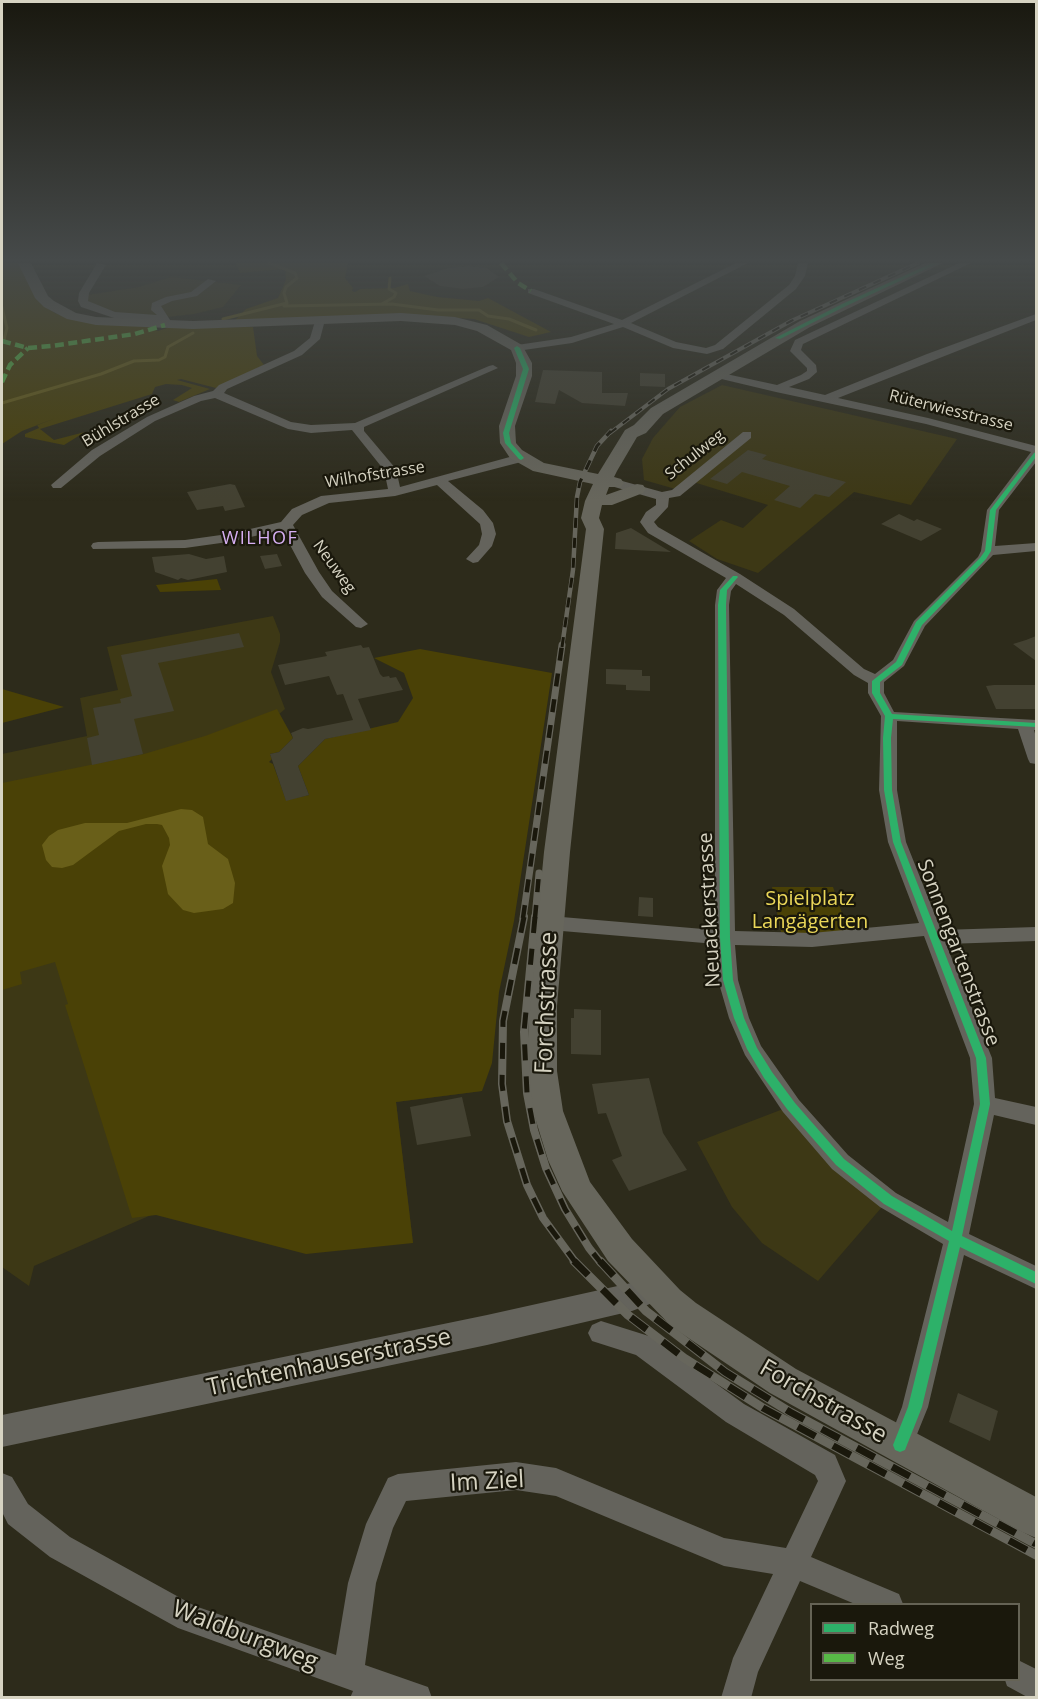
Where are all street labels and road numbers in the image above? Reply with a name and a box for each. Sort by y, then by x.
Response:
street label: Rüterwiesstrasse [887,386,1015,436]
street label: Bühlstrasse [79,390,163,452]
street label: Schulweg [661,426,729,484]
street label: Wilhofstrasse [324,458,426,492]
street label: Neuweg [308,537,360,597]
street label: Neuackerstrasse [694,832,726,988]
street label: Sonnengartenstrasse [911,856,1005,1050]
street label: Forchstrasse [530,931,564,1075]
street label: Trichtenhauserstrasse [204,1323,454,1403]
street label: Forchstrasse [754,1354,892,1450]
street label: Im Ziel [449,1466,525,1498]
street label: Waldburgweg [168,1595,322,1677]

